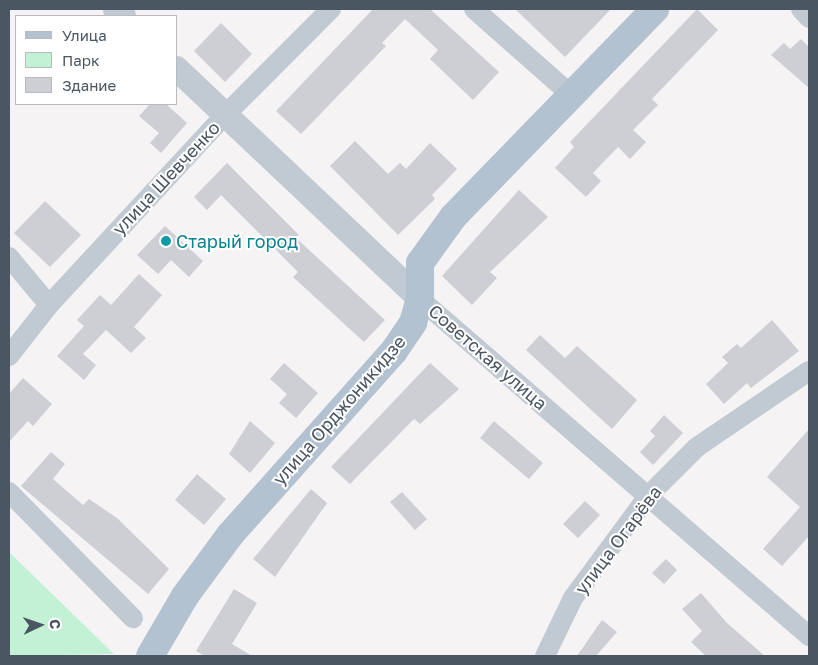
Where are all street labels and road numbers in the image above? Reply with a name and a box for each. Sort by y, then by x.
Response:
street label: улица Шевченко [108,117,224,239]
street label: Советская улица [424,300,552,414]
street label: улица Орджоникидзе [268,331,410,489]
street label: улица Огарёва [570,481,666,599]

